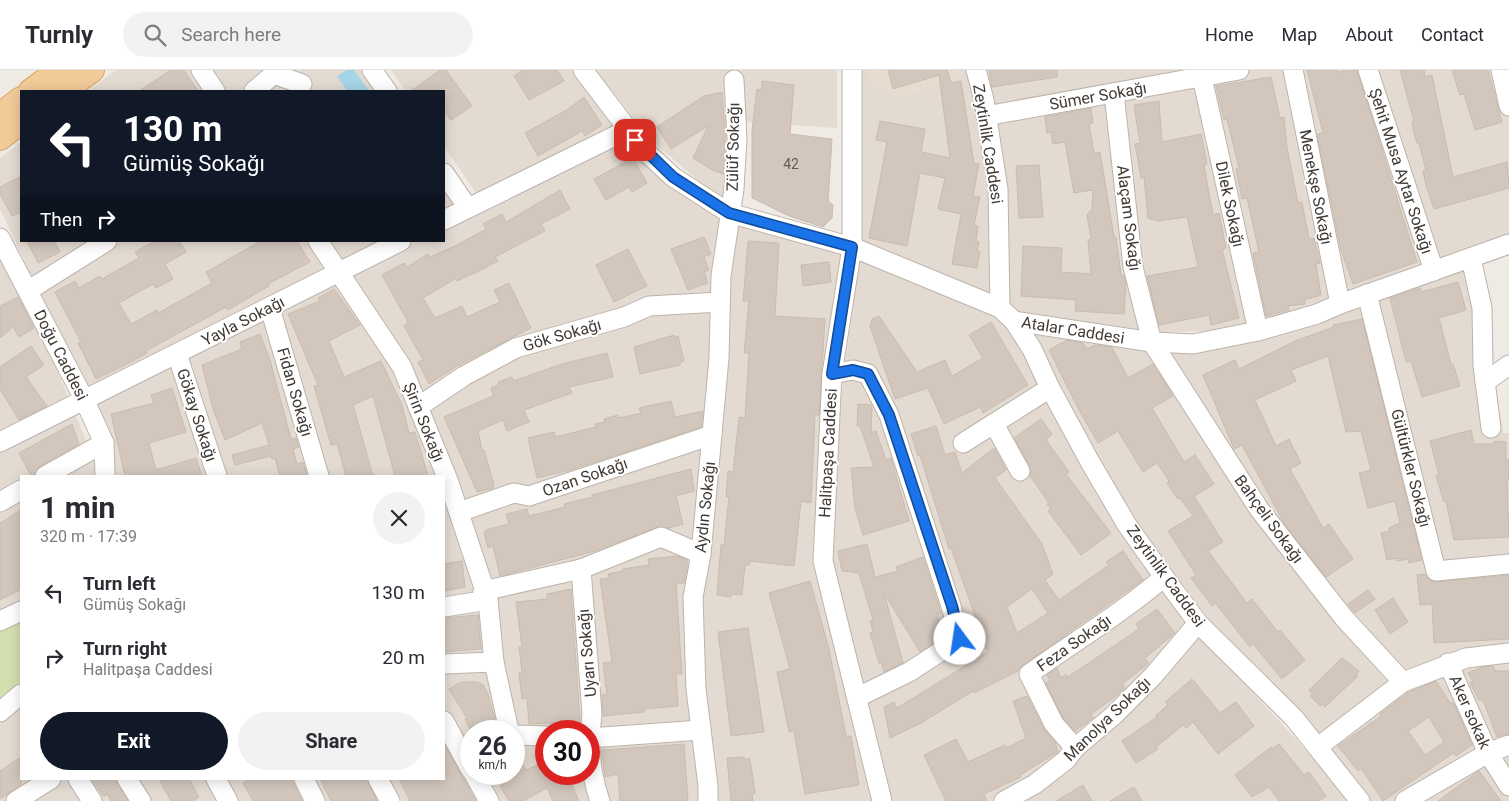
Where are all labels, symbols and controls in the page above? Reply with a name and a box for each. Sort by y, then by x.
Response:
search box [123,12,473,57]
text: Turnly [25,21,93,49]
icon: search [141,21,169,49]
text: Search here [181,23,281,46]
text: Home [1205,24,1254,45]
text: Map [1282,24,1317,45]
text: About [1345,24,1393,45]
text: Contact [1421,24,1484,45]
street label: Sümer Sokağı [1048,78,1148,114]
street label: Zeytinlik Caddesi [969,83,1007,205]
street label: Şehit Musa Aytar Sokağı [1365,86,1437,256]
street label: Zülüf Sokağı [723,102,743,192]
text: 130 m [123,109,222,150]
icon: left [40,110,105,175]
pin [614,119,656,161]
icon: arrive [621,126,649,154]
street label: Menekşe Sokağı [1296,128,1336,246]
text: Gümüş Sokağı [123,151,265,176]
house number: 42 [783,156,799,172]
street label: Dilek Sokağı [1212,159,1248,249]
street label: Alaçam Sokağı [1113,164,1145,272]
icon: right [92,205,120,233]
text: Then [40,208,82,231]
street label: Yayla Sokağı [199,292,287,350]
street label: Doğu Caddesi [30,306,92,404]
street label: Atalar Caddesi [1020,312,1126,348]
street label: Gök Sokağı [521,315,603,355]
street label: Fidan Sokağı [273,345,317,439]
street label: Gökay Sokağı [173,366,221,464]
street label: Şirin Sokağı [399,380,449,464]
street label: Halitpaşa Caddesi [815,388,841,518]
street label: Gültürkler Sokağı [1387,407,1435,529]
street label: Ozan Sokağı [540,454,630,500]
street label: Aydın Sokağı [691,460,719,554]
street label: Bahçeli Sokağı [1231,471,1307,567]
text: 1 min [40,490,115,525]
button: close [373,492,425,544]
street label: Zeytinlik Caddesi [1123,521,1209,631]
text: 320 m · 17:39 [40,527,137,546]
text: Turn left [83,572,156,595]
icon: left [40,579,68,607]
text: 130 m [372,581,425,604]
text: Gümüş Sokağı [83,595,186,614]
street label: Uyarı Sokağı [574,608,600,698]
street label: Feza Sokağı [1033,611,1115,675]
position arrow [933,612,985,664]
text: Turn right [83,637,167,660]
icon: right [40,644,68,672]
text: 20 m [382,646,425,669]
text: Halitpaşa Caddesi [83,660,213,679]
street label: Aker sokak [1445,672,1495,753]
street label: Manolya Sokağı [1060,673,1154,765]
button: Exit [40,712,228,770]
button: Share [238,712,425,770]
speed limit sign: 30 [535,720,600,785]
text: 26 [478,732,507,761]
text: km/h [478,758,507,772]

